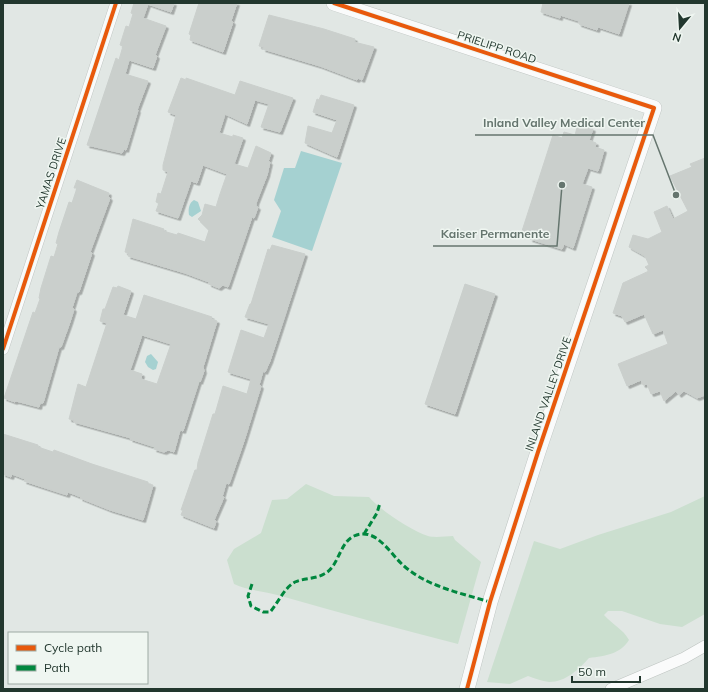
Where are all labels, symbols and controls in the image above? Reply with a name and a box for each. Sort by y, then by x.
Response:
north arrow [660,8,700,48]
street label: PRIELIPP ROAD [456,28,538,66]
text: N [671,30,683,45]
callout: Inland Valley Medical Center [475,111,653,135]
text: Inland Valley Medical Center [483,115,645,130]
street label: YAMAS DRIVE [33,136,69,211]
callout: Kaiser Permanente [433,222,557,246]
text: Kaiser Permanente [441,226,550,241]
street label: INLAND VALLEY DRIVE [522,335,574,453]
legend [8,632,148,684]
text: Cycle path [44,640,102,655]
scale bar [572,658,640,684]
text: Path [44,660,70,675]
text: 50 m [578,664,606,679]

